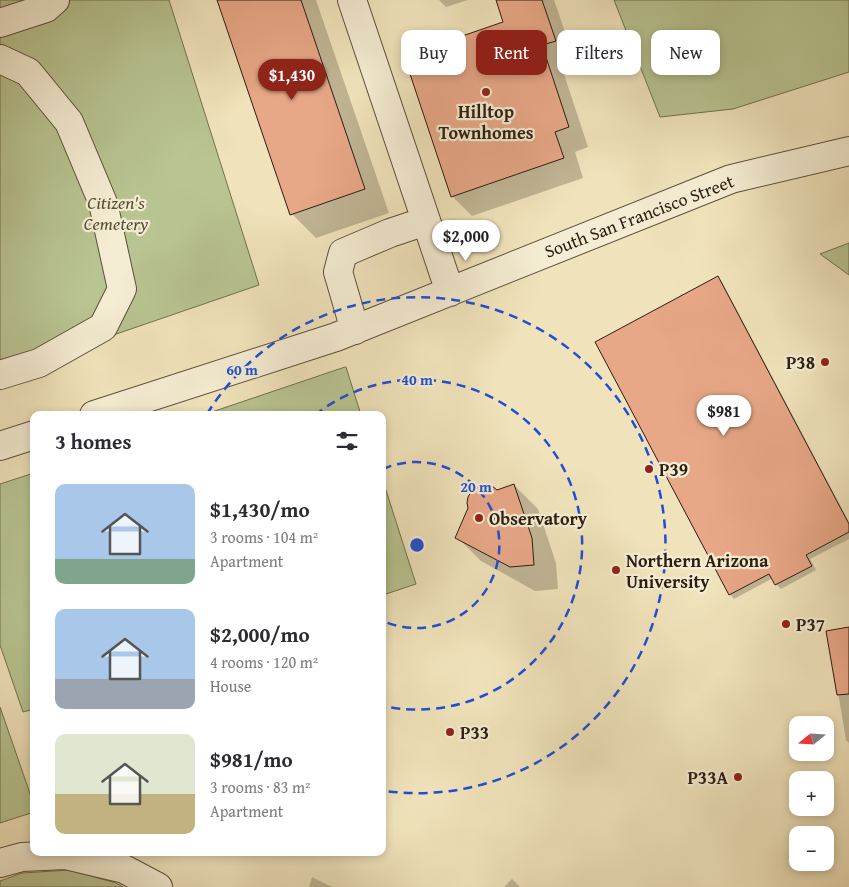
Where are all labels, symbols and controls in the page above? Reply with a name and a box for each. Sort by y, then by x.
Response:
chip: Buy [401,30,466,75]
chip: Rent [476,30,547,75]
chip: Filters [557,30,641,75]
chip: New [651,30,720,75]
pin: $1,430 [251,58,333,101]
text: $1,430 [269,63,315,87]
marker: Hilltop Townhomes [480,86,492,98]
place label: Hilltop Townhomes [438,98,534,146]
street label: South San Francisco Street [540,167,738,265]
park label: Citizen's Cemetery [84,189,149,237]
pin: $2,000 [425,220,507,262]
text: $2,000 [443,224,489,248]
place label: P38 [786,349,815,376]
marker: P38 [819,356,831,368]
text: 60 m [226,359,258,380]
text: 40 m [401,369,433,390]
pin: $981 [694,394,754,437]
text: $981 [707,399,741,423]
text: 3 homes [55,426,131,457]
icon: filters [333,427,361,455]
place label: P39 [659,456,688,483]
marker: P39 [643,463,655,475]
text: 20 m [460,476,492,497]
text: $1,430/mo [210,494,310,525]
icon: home [95,504,155,564]
place label: Observatory [489,505,588,532]
marker: Observatory [473,512,485,524]
text: 3 rooms · 104 m² [210,525,318,549]
centre of rings [408,536,426,554]
place label: Northern Arizona University [626,547,769,595]
text: Apartment [210,549,283,573]
marker: Northern Arizona University [610,564,622,576]
place label: P37 [796,611,825,638]
marker: P37 [780,618,792,630]
text: $2,000/mo [210,619,310,650]
icon: home [95,629,155,689]
text: 4 rooms · 120 m² [210,650,318,674]
text: House [210,674,251,698]
north arrow [789,716,834,761]
map controls [789,716,834,871]
place label: P33 [460,719,489,746]
marker: P33 [444,726,456,738]
text: $981/mo [210,744,293,775]
icon: home [95,754,155,814]
place label: P33A [687,764,728,791]
marker: P33A [732,771,744,783]
button: + [789,771,834,816]
text: 3 rooms · 83 m² [210,775,310,799]
text: Apartment [210,799,283,823]
button: − [789,826,834,871]

